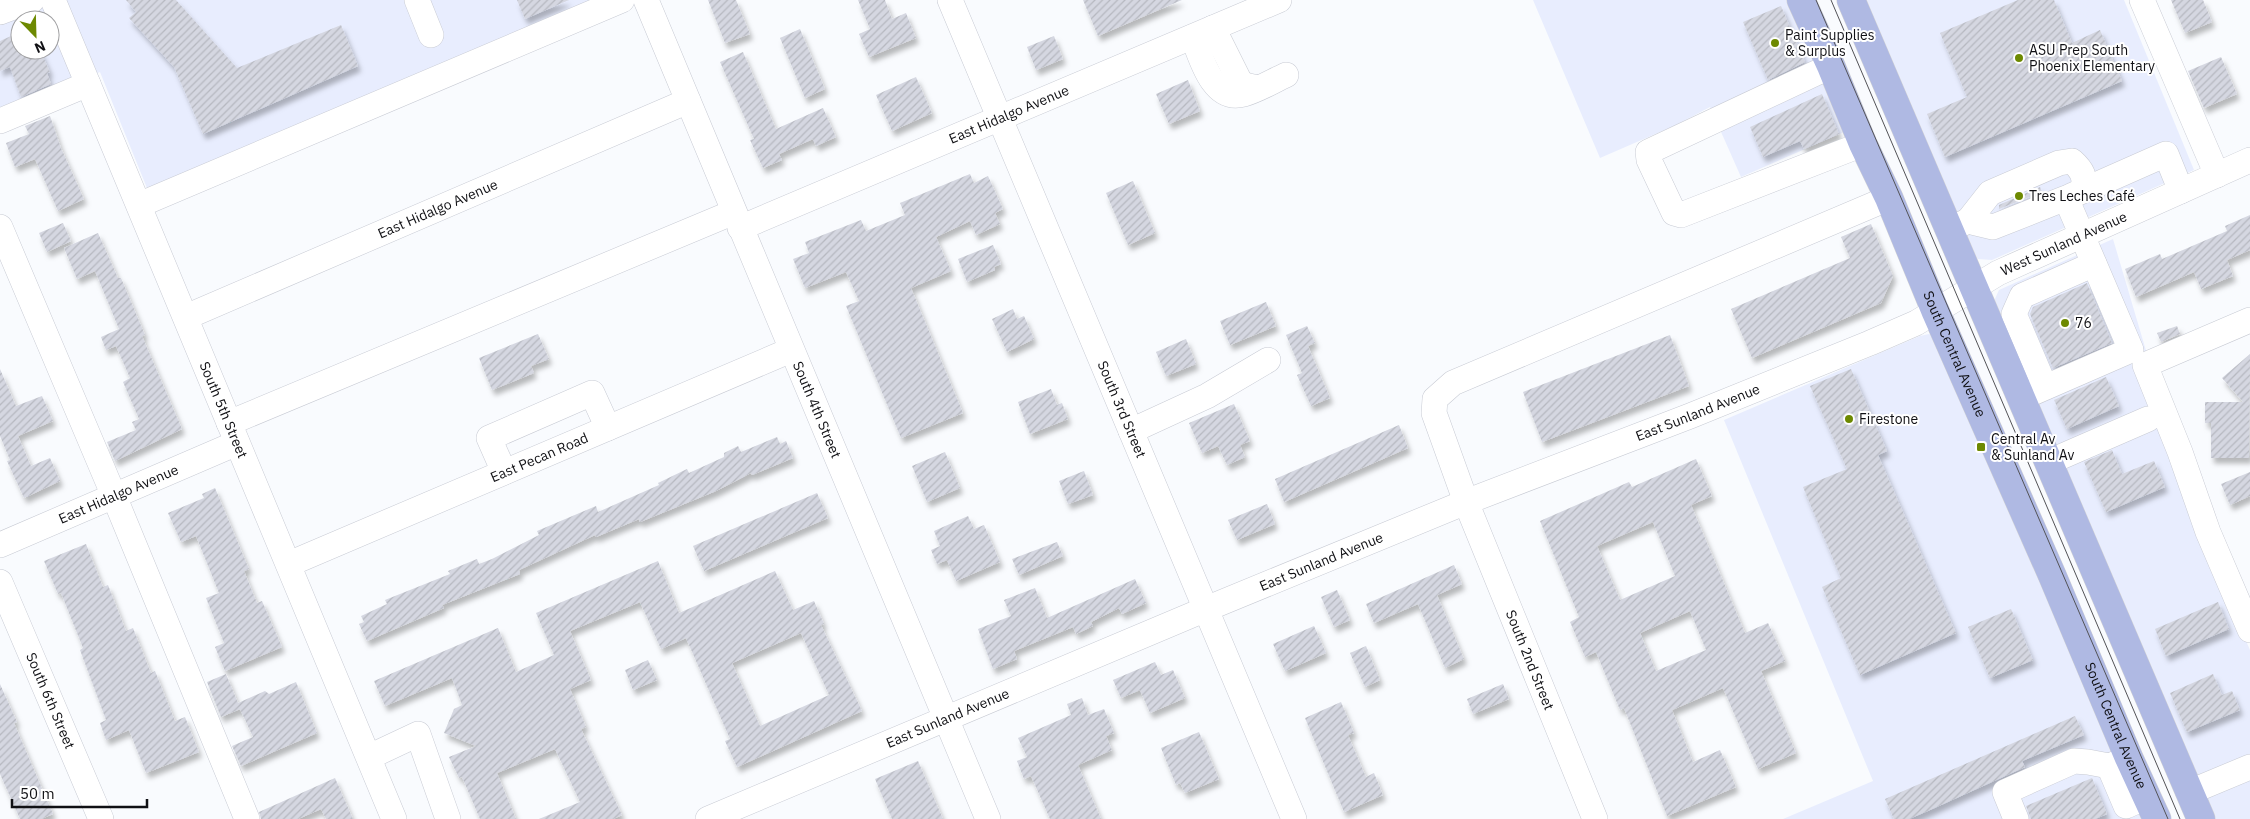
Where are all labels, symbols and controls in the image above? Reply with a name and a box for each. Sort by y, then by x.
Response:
north arrow [10,10,60,60]
place label: Paint Supplies & Surplus [1785,26,1875,60]
text: N [32,37,48,57]
marker: Paint Supplies & Surplus [1769,37,1781,49]
place label: ASU Prep South Phoenix Elementary [2029,41,2155,75]
marker: ASU Prep South Phoenix Elementary [2013,52,2025,64]
street label: East Hidalgo Avenue [946,81,1072,148]
street label: East Hidalgo Avenue [375,175,501,242]
place label: Tres Leches Café [2029,187,2135,205]
marker: Tres Leches Café [2013,190,2025,202]
street label: West Sunland Avenue [1998,207,2130,280]
street label: South Central Avenue [1919,288,1990,420]
place label: 76 [2075,314,2092,332]
marker: 76 [2059,317,2071,329]
street label: South 3rd Street [1094,358,1150,461]
street label: South 5th Street [196,359,252,461]
street label: South 4th Street [789,359,845,461]
street label: East Sunland Avenue [1633,380,1763,445]
place label: Firestone [1859,410,1918,428]
marker: Firestone [1843,413,1855,425]
street label: East Pecan Road [488,429,591,486]
place label: Central Av & Sunland Av [1991,430,2074,464]
marker: Central Av & Sunland Av [1975,441,1987,453]
street label: East Hidalgo Avenue [56,460,181,528]
street label: East Sunland Avenue [1257,528,1386,595]
street label: South 2nd Street [1502,607,1558,713]
street label: South 6th Street [22,650,79,752]
street label: South Central Avenue [2081,660,2151,792]
street label: East Sunland Avenue [883,684,1012,752]
scale bar [12,776,148,808]
text: 50 m [20,784,55,803]

